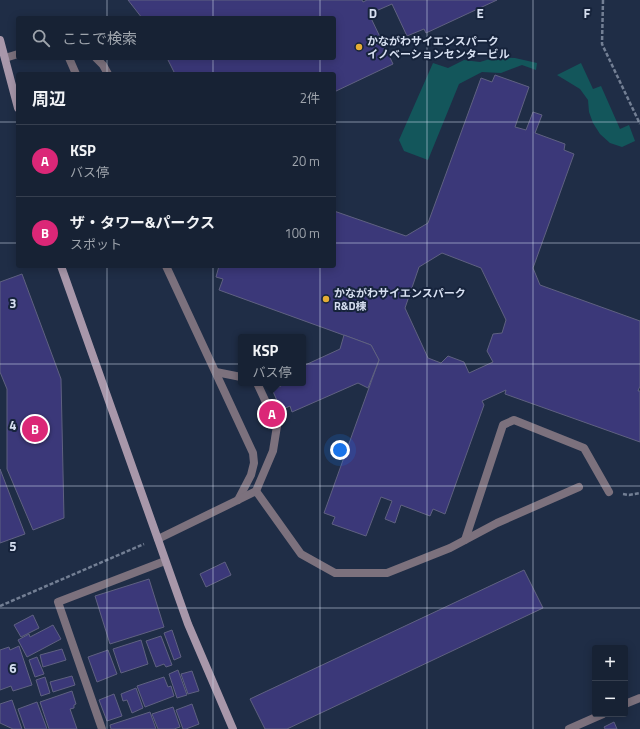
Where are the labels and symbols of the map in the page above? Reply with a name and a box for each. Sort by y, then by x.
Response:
text: D [369,3,377,23]
text: E [476,3,484,23]
text: F [584,3,591,23]
place label: かながわサイエンスパーク イノベーションセンタービル [367,33,510,62]
marker: かながわサイエンスパーク イノベーションセンタービル [354,42,364,52]
place label: かながわサイエンスパーク R&D棟 [334,285,466,314]
text: 3 [9,293,17,313]
marker: かながわサイエンスパーク R&D棟 [321,294,331,304]
pin: A [259,399,285,429]
pin: B [22,414,48,444]
text: 4 [9,415,17,435]
your location [330,440,350,460]
text: 5 [9,536,17,556]
text: 6 [9,658,17,678]

